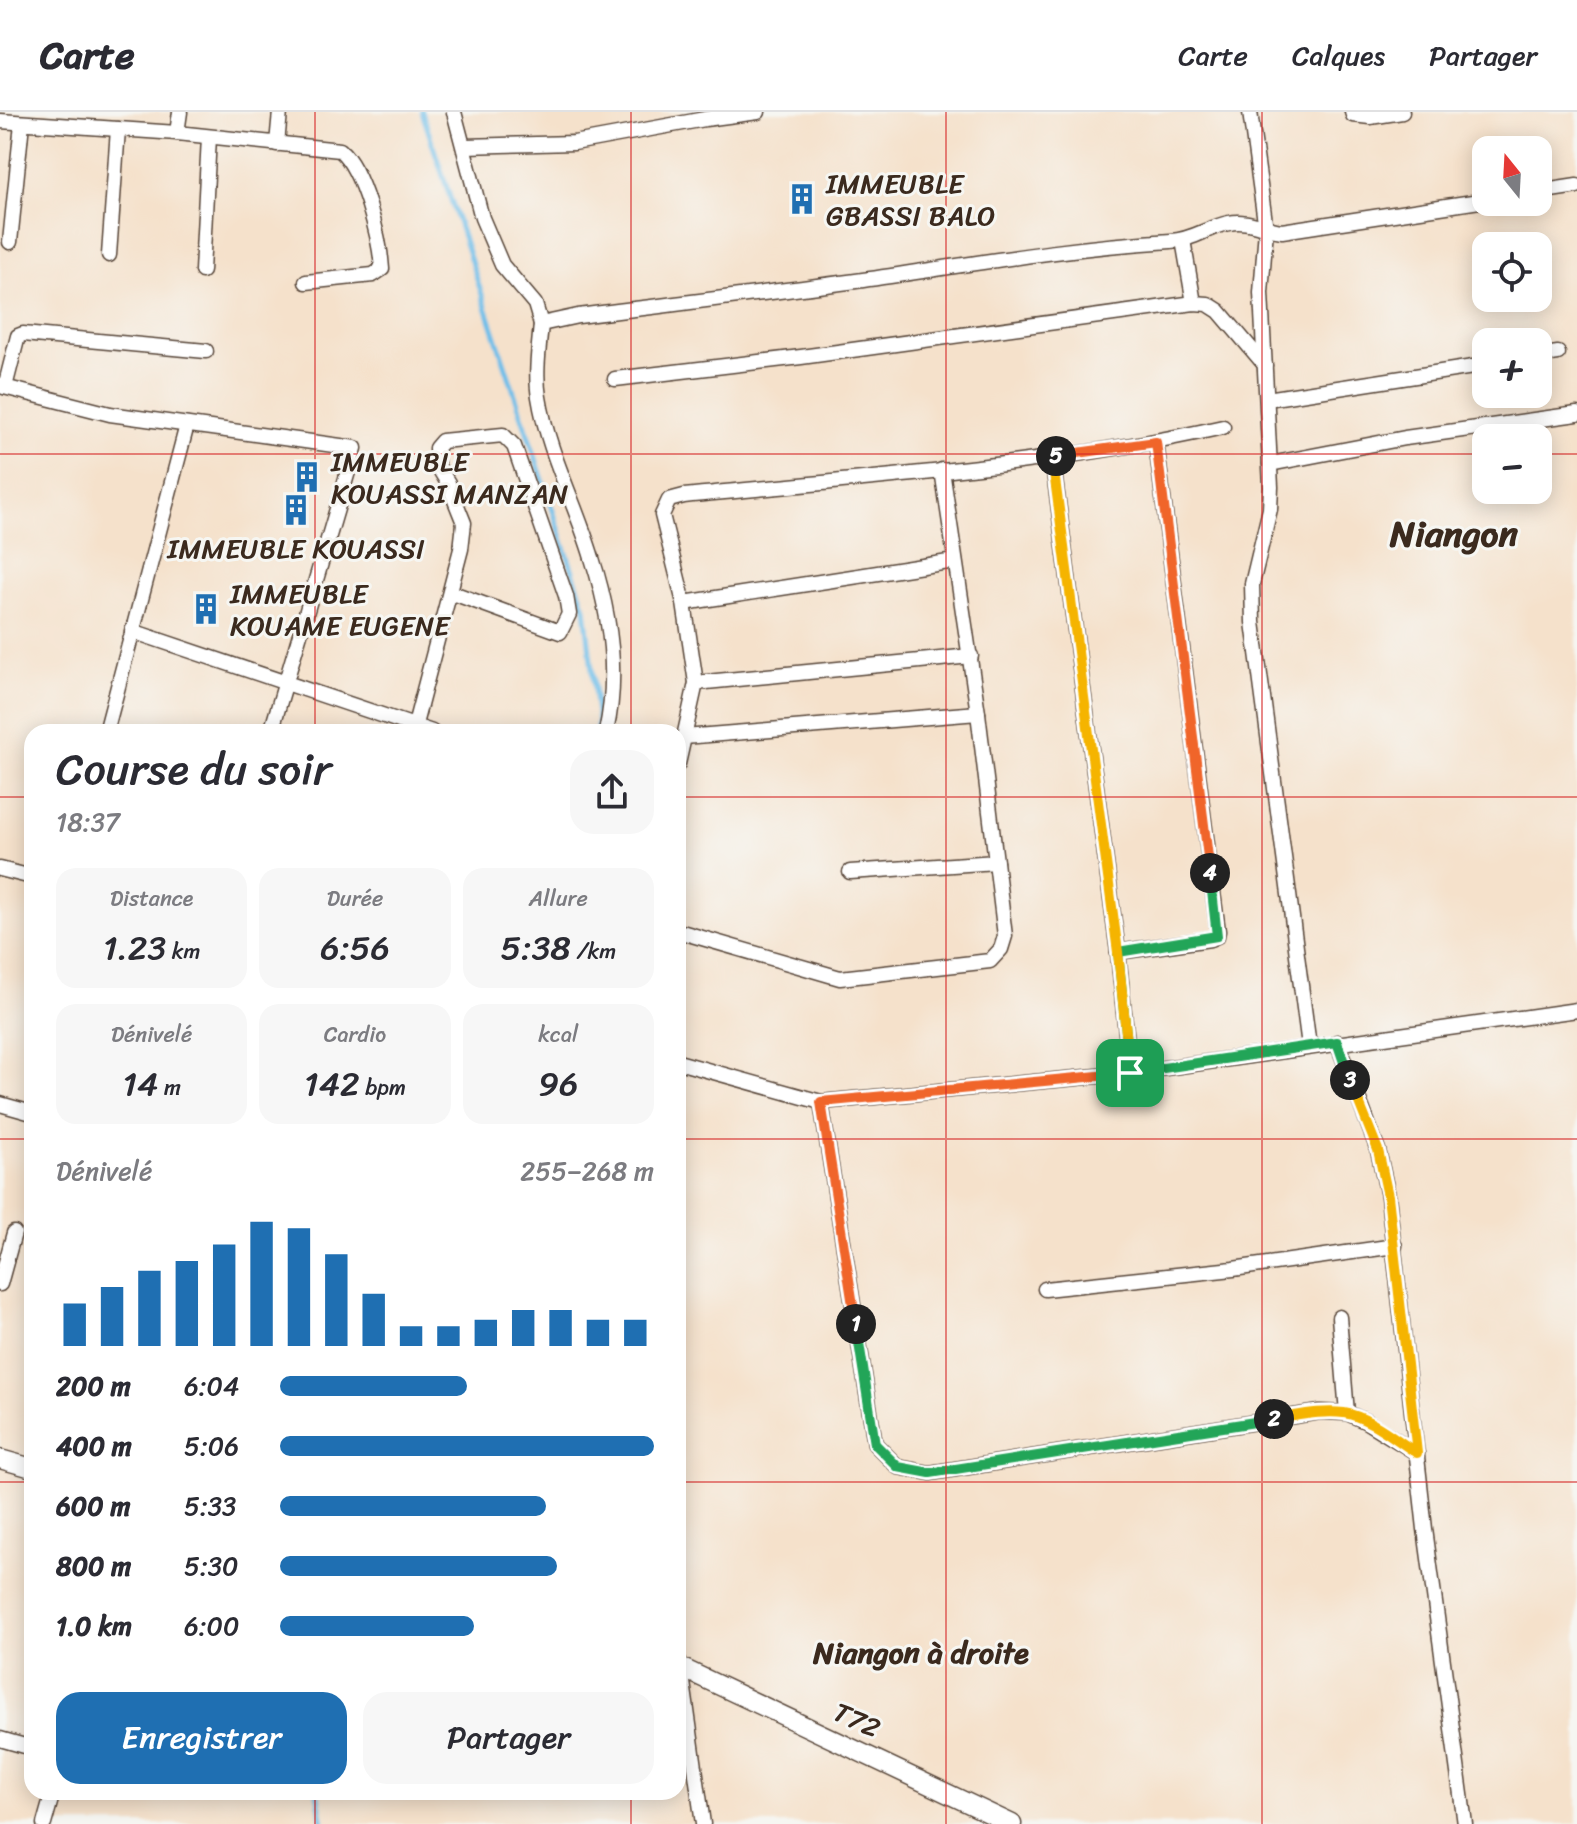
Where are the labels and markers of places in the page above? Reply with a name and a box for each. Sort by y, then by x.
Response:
place label: IMMEUBLE GBASSI BALO [825,159,995,240]
building icon: IMMEUBLE GBASSI BALO [785,182,819,216]
pin: 5 [1036,436,1076,476]
place label: IMMEUBLE KOUASSI MANZAN [330,437,569,518]
building icon: IMMEUBLE KOUASSI MANZAN [290,460,324,494]
building icon: IMMEUBLE KOUASSI [279,493,313,527]
place label: IMMEUBLE KOUASSI [166,524,425,573]
place label: IMMEUBLE KOUAME EUGENE [229,569,451,650]
building icon: IMMEUBLE KOUAME EUGENE [189,592,223,626]
pin: 4 [1190,853,1230,893]
pin [1096,1039,1164,1107]
pin: 3 [1330,1060,1370,1100]
pin: 1 [836,1304,876,1344]
pin: 2 [1254,1399,1294,1439]

